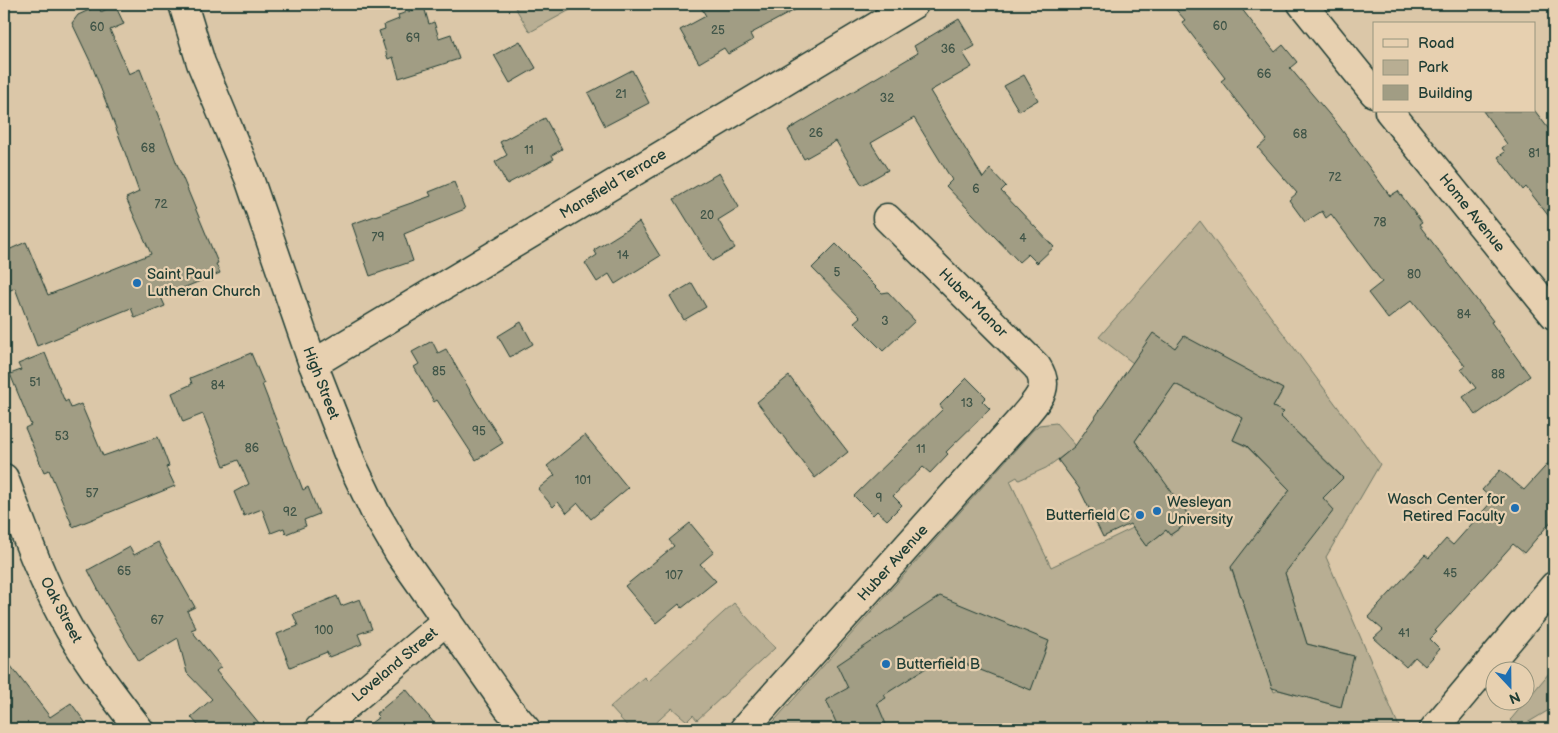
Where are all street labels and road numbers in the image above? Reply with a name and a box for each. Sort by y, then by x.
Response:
street label: Mansfield Terrace [556,145,670,223]
street label: Home Avenue [1435,170,1509,256]
street label: Huber Manor [934,264,1012,342]
street label: High Street [298,344,344,422]
street label: Huber Avenue [854,521,932,605]
street label: Oak Street [36,574,86,647]
street label: Loveland Street [348,623,442,706]

